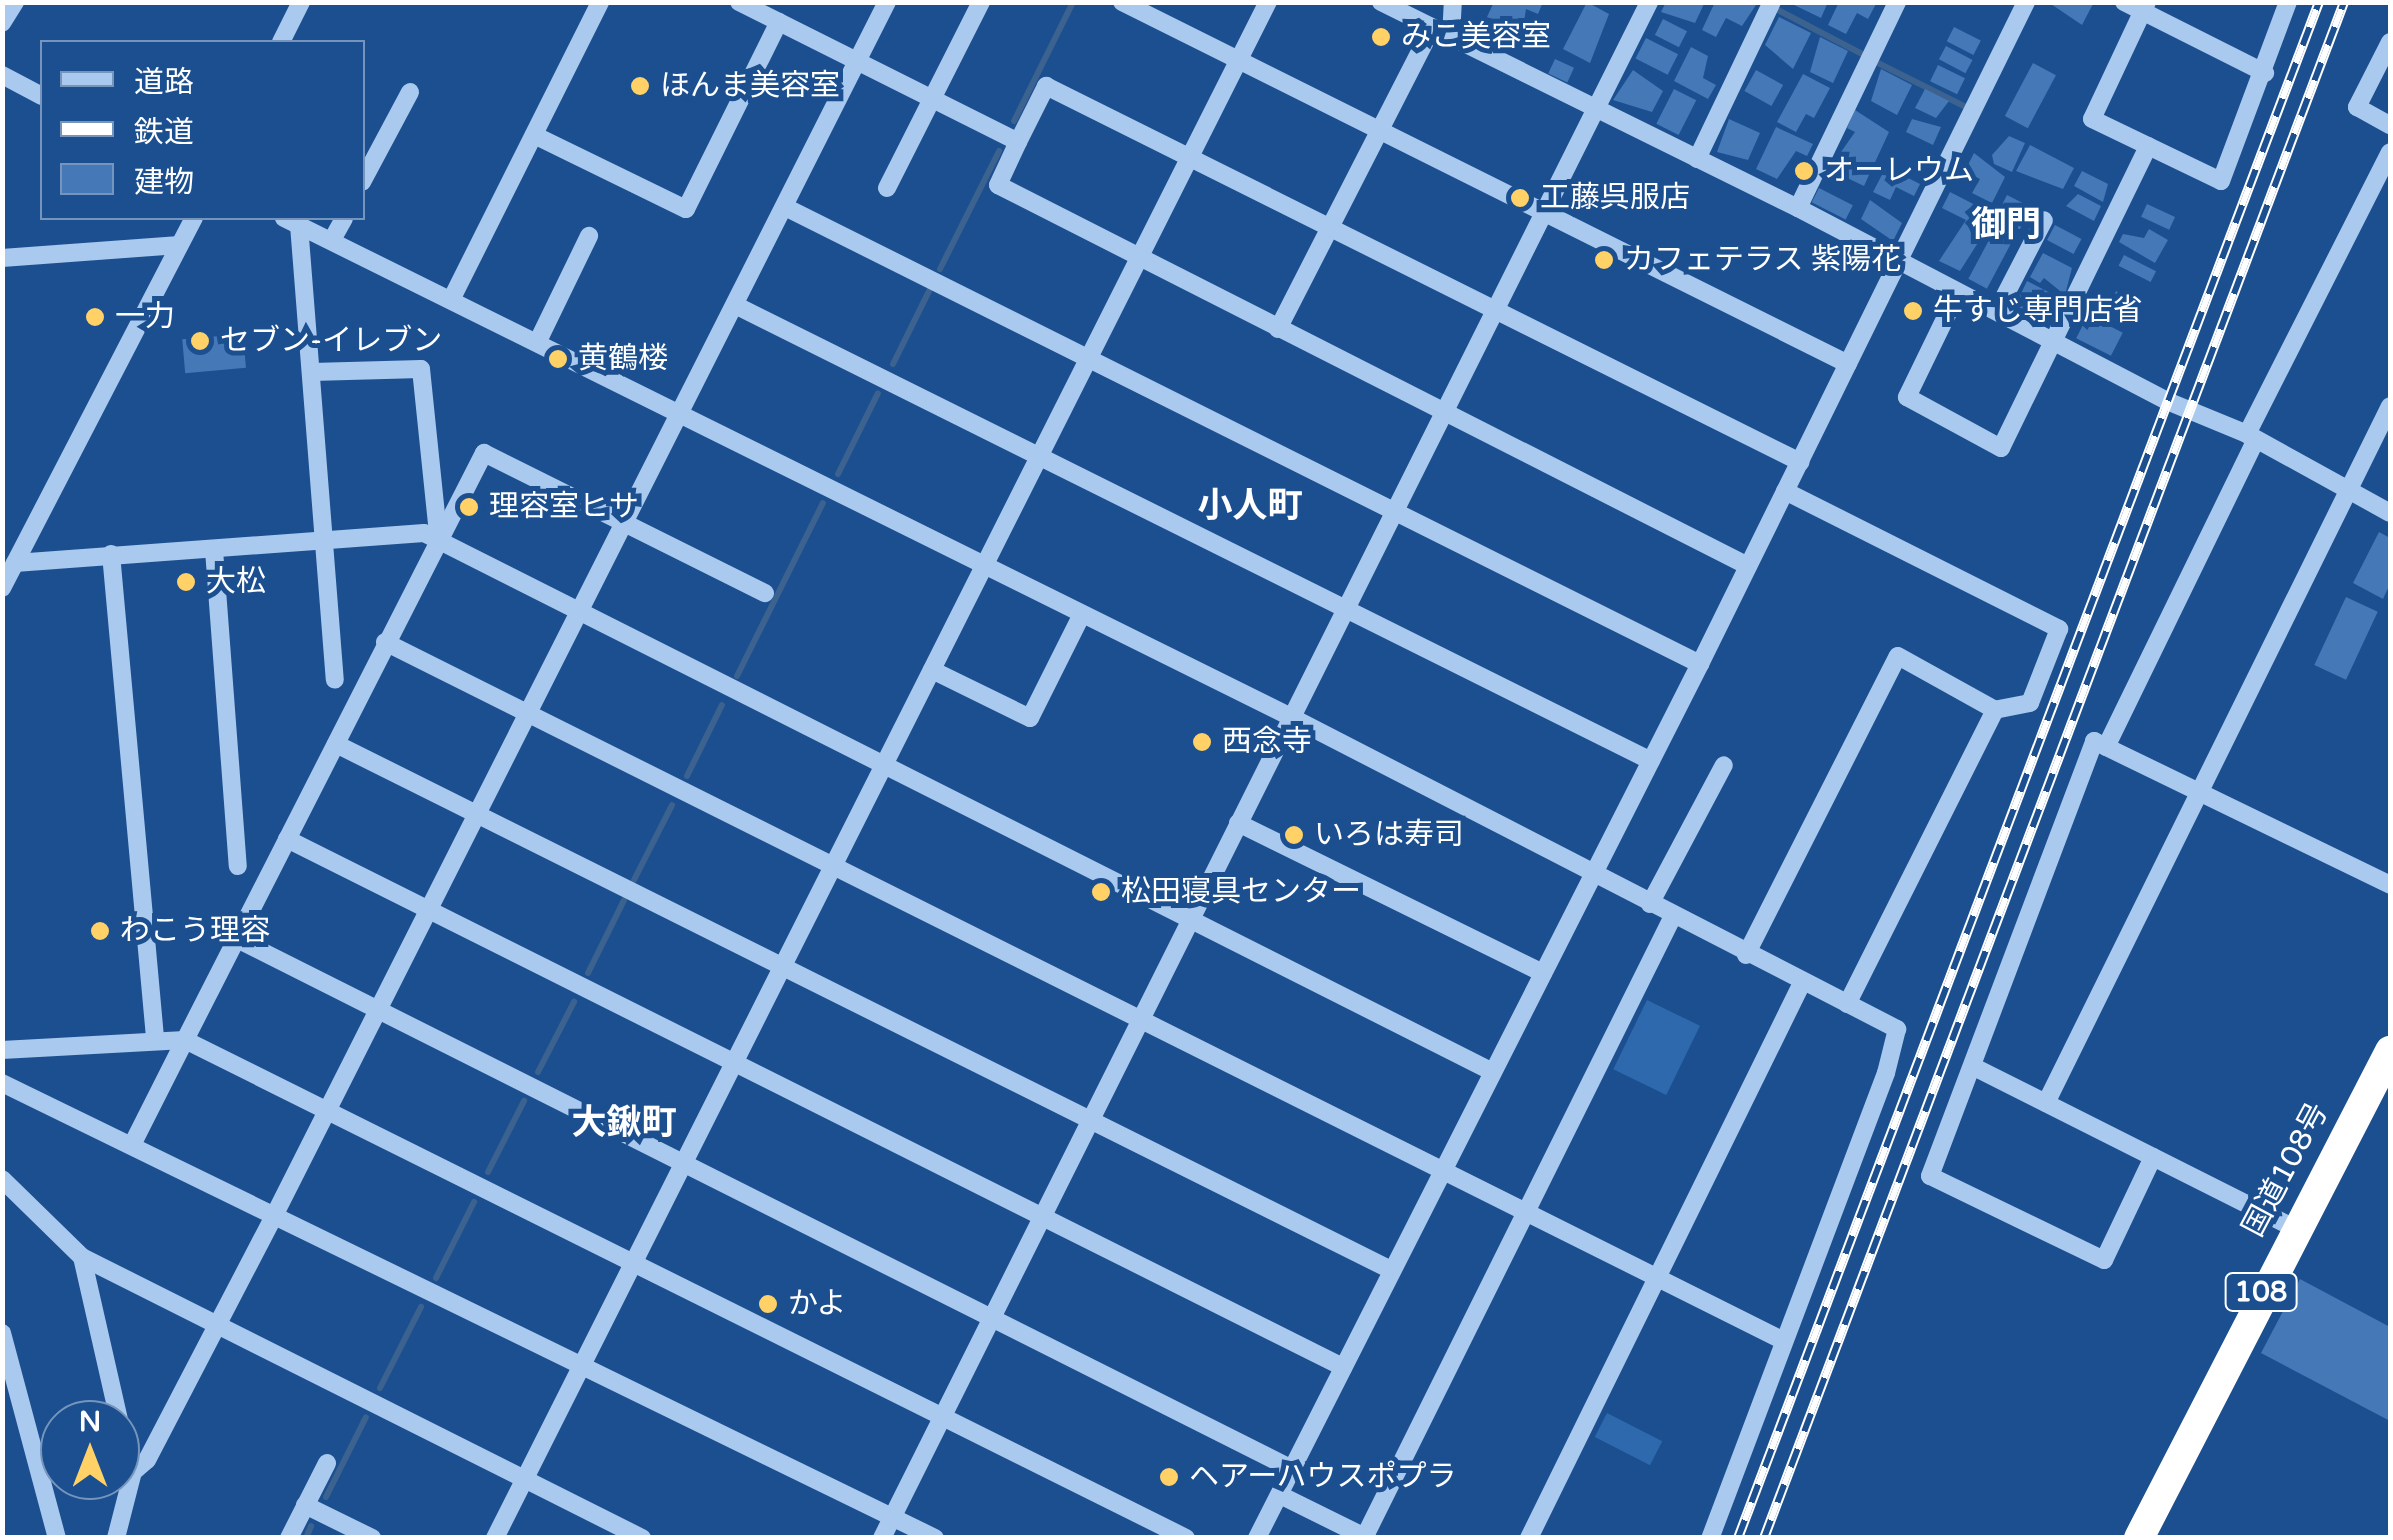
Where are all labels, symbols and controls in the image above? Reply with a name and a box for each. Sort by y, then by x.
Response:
place label: みこ美容室 [1401,19,1551,55]
marker: みこ美容室 [1370,26,1392,48]
legend [40,40,365,220]
text: 道路 [134,64,194,101]
place label: ほんま美容室 [660,68,840,104]
marker: ほんま美容室 [629,75,651,97]
text: 鉄道 [134,114,194,151]
place label: オーレウム [1824,153,1974,189]
marker: オーレウム [1793,160,1815,182]
text: 建物 [134,164,194,201]
place label: 工藤呉服店 [1540,180,1690,216]
marker: 工藤呉服店 [1509,187,1531,209]
district label: 御門 [1971,204,2041,246]
place label: カフェテラス 紫陽花 [1624,242,1902,278]
marker: カフェテラス 紫陽花 [1593,249,1615,271]
place label: 牛すじ専門店省 [1933,293,2143,329]
place label: 一力 [115,299,175,335]
marker: 牛すじ専門店省 [1902,300,1924,322]
marker: 一力 [84,306,106,328]
place label: セブン-イレブン [220,323,442,359]
marker: セブン-イレブン [189,330,211,352]
place label: 黄鶴楼 [578,341,668,377]
marker: 黄鶴楼 [547,348,569,370]
district label: 小人町 [1198,485,1302,527]
place label: 理容室ヒサ [489,489,639,525]
marker: 理容室ヒサ [458,496,480,518]
place label: 大松 [206,564,266,600]
marker: 大松 [175,571,197,593]
place label: 西念寺 [1222,724,1312,760]
marker: 西念寺 [1191,731,1213,753]
place label: いろは寿司 [1314,817,1464,853]
marker: いろは寿司 [1283,824,1305,846]
place label: 松田寝具センター [1121,874,1361,910]
marker: 松田寝具センター [1090,881,1112,903]
place label: わこう理容 [120,913,270,949]
marker: わこう理容 [89,920,111,942]
street label: 国道108号 [2236,1097,2336,1243]
district label: 大鍬町 [572,1102,676,1144]
road number: 108 [2224,1269,2298,1315]
place label: かよ [788,1286,848,1322]
marker: かよ [757,1293,779,1315]
north arrow [40,1400,140,1500]
text: N [79,1405,101,1439]
place label: ヘアーハウスポプラ [1189,1459,1457,1495]
marker: ヘアーハウスポプラ [1158,1466,1180,1488]

